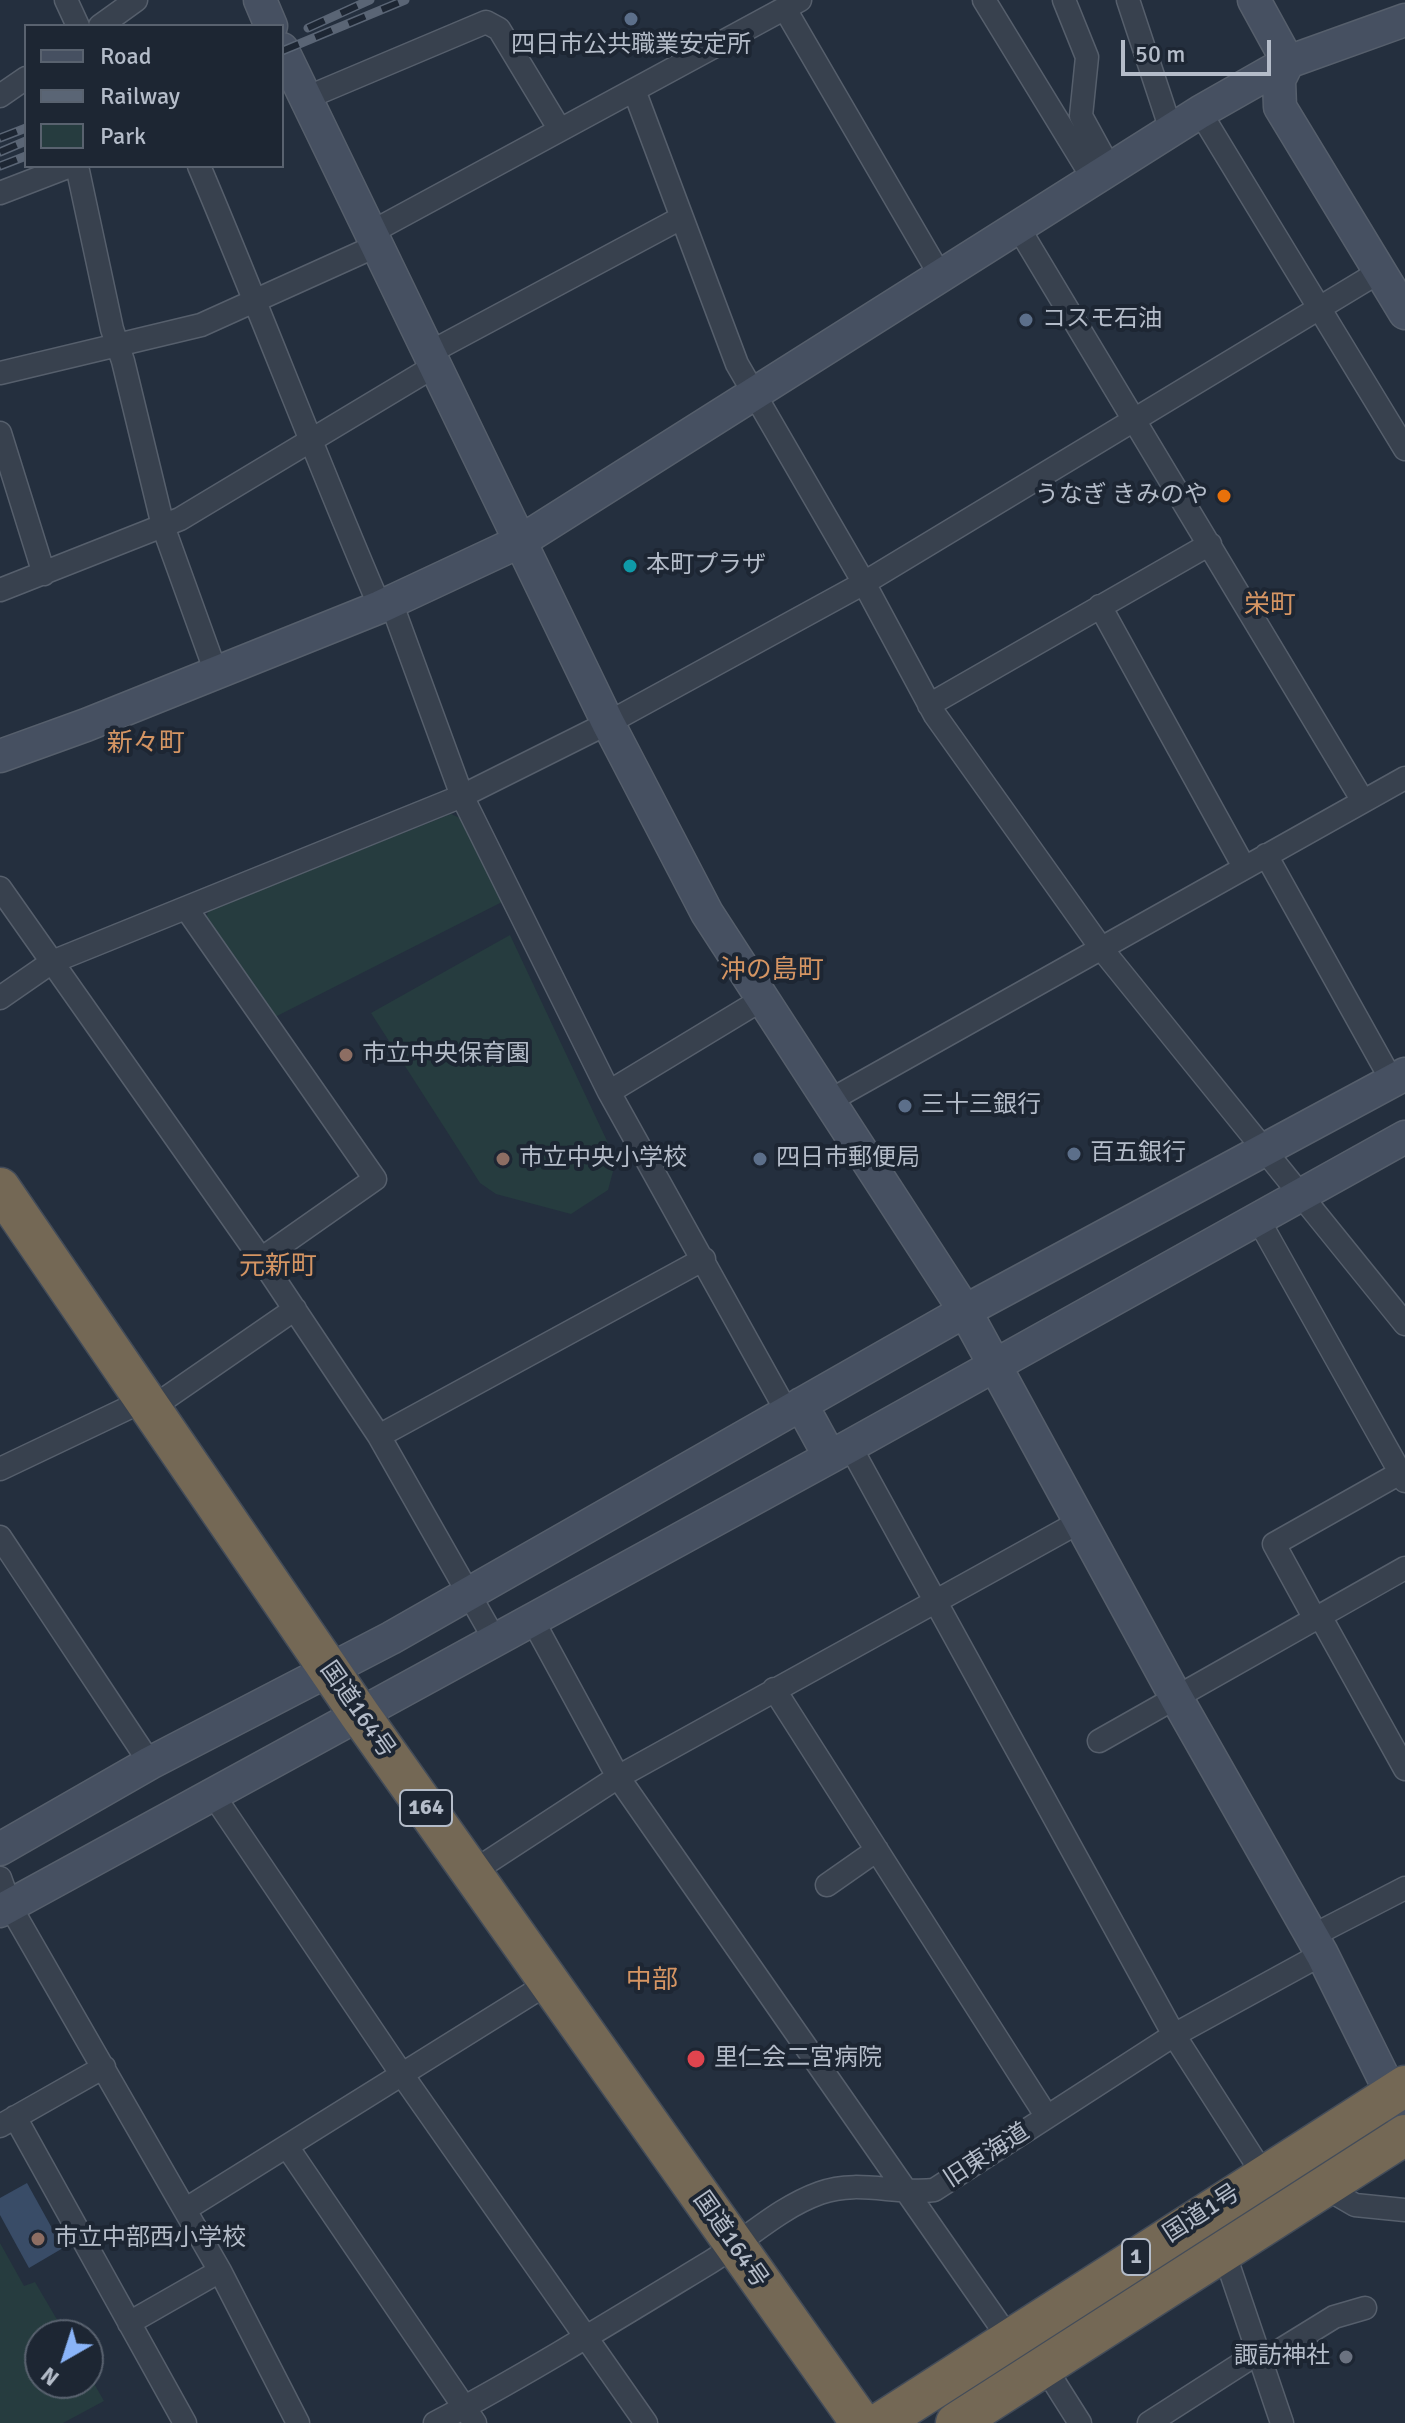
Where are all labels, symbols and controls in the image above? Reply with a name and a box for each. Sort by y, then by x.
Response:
marker: 四日市公共職業安定所 [622,10,640,28]
legend [24,24,284,168]
scale bar [1125,24,1275,74]
place label: 四日市公共職業安定所 [511,32,751,60]
text: 50 m [1135,39,1185,69]
text: Road [100,41,151,71]
text: Railway [100,81,180,111]
text: Park [100,121,146,151]
place label: コスモ石油 [1042,306,1162,334]
marker: コスモ石油 [1017,311,1035,329]
place label: うなぎ きみのや [1035,482,1208,510]
marker: うなぎ きみのや [1215,487,1233,505]
place label: 本町プラザ [646,552,766,580]
marker: 本町プラザ [621,557,639,575]
district label: 栄町 [1244,590,1296,622]
district label: 新々町 [107,728,185,760]
district label: 沖の島町 [720,955,824,987]
place label: 市立中央保育園 [362,1041,530,1069]
marker: 市立中央保育園 [337,1046,355,1064]
place label: 三十三銀行 [921,1092,1041,1120]
marker: 三十三銀行 [896,1097,914,1115]
place label: 百五銀行 [1090,1140,1186,1168]
place label: 市立中央小学校 [519,1145,687,1173]
place label: 四日市郵便局 [776,1145,920,1173]
marker: 百五銀行 [1065,1145,1083,1163]
marker: 市立中央小学校 [494,1150,512,1168]
marker: 四日市郵便局 [751,1150,769,1168]
district label: 元新町 [239,1251,317,1283]
street label: 国道164号 [313,1656,401,1764]
road number: 164 [400,1790,452,1826]
district label: 中部 [626,1965,678,1997]
place label: 里仁会二宮病院 [714,2045,882,2073]
marker: 里仁会二宮病院 [685,2048,707,2070]
street label: 旧東海道 [939,2118,1035,2194]
street label: 国道1号 [1159,2179,1245,2249]
street label: 国道164号 [686,2186,774,2294]
place label: 市立中部西小学校 [54,2225,246,2253]
marker: 市立中部西小学校 [29,2230,47,2248]
road number: 1 [1122,2239,1150,2275]
north arrow [24,2319,104,2399]
place label: 諏訪神社 [1234,2343,1330,2371]
marker: 諏訪神社 [1337,2348,1355,2366]
text: N [35,2361,64,2392]

